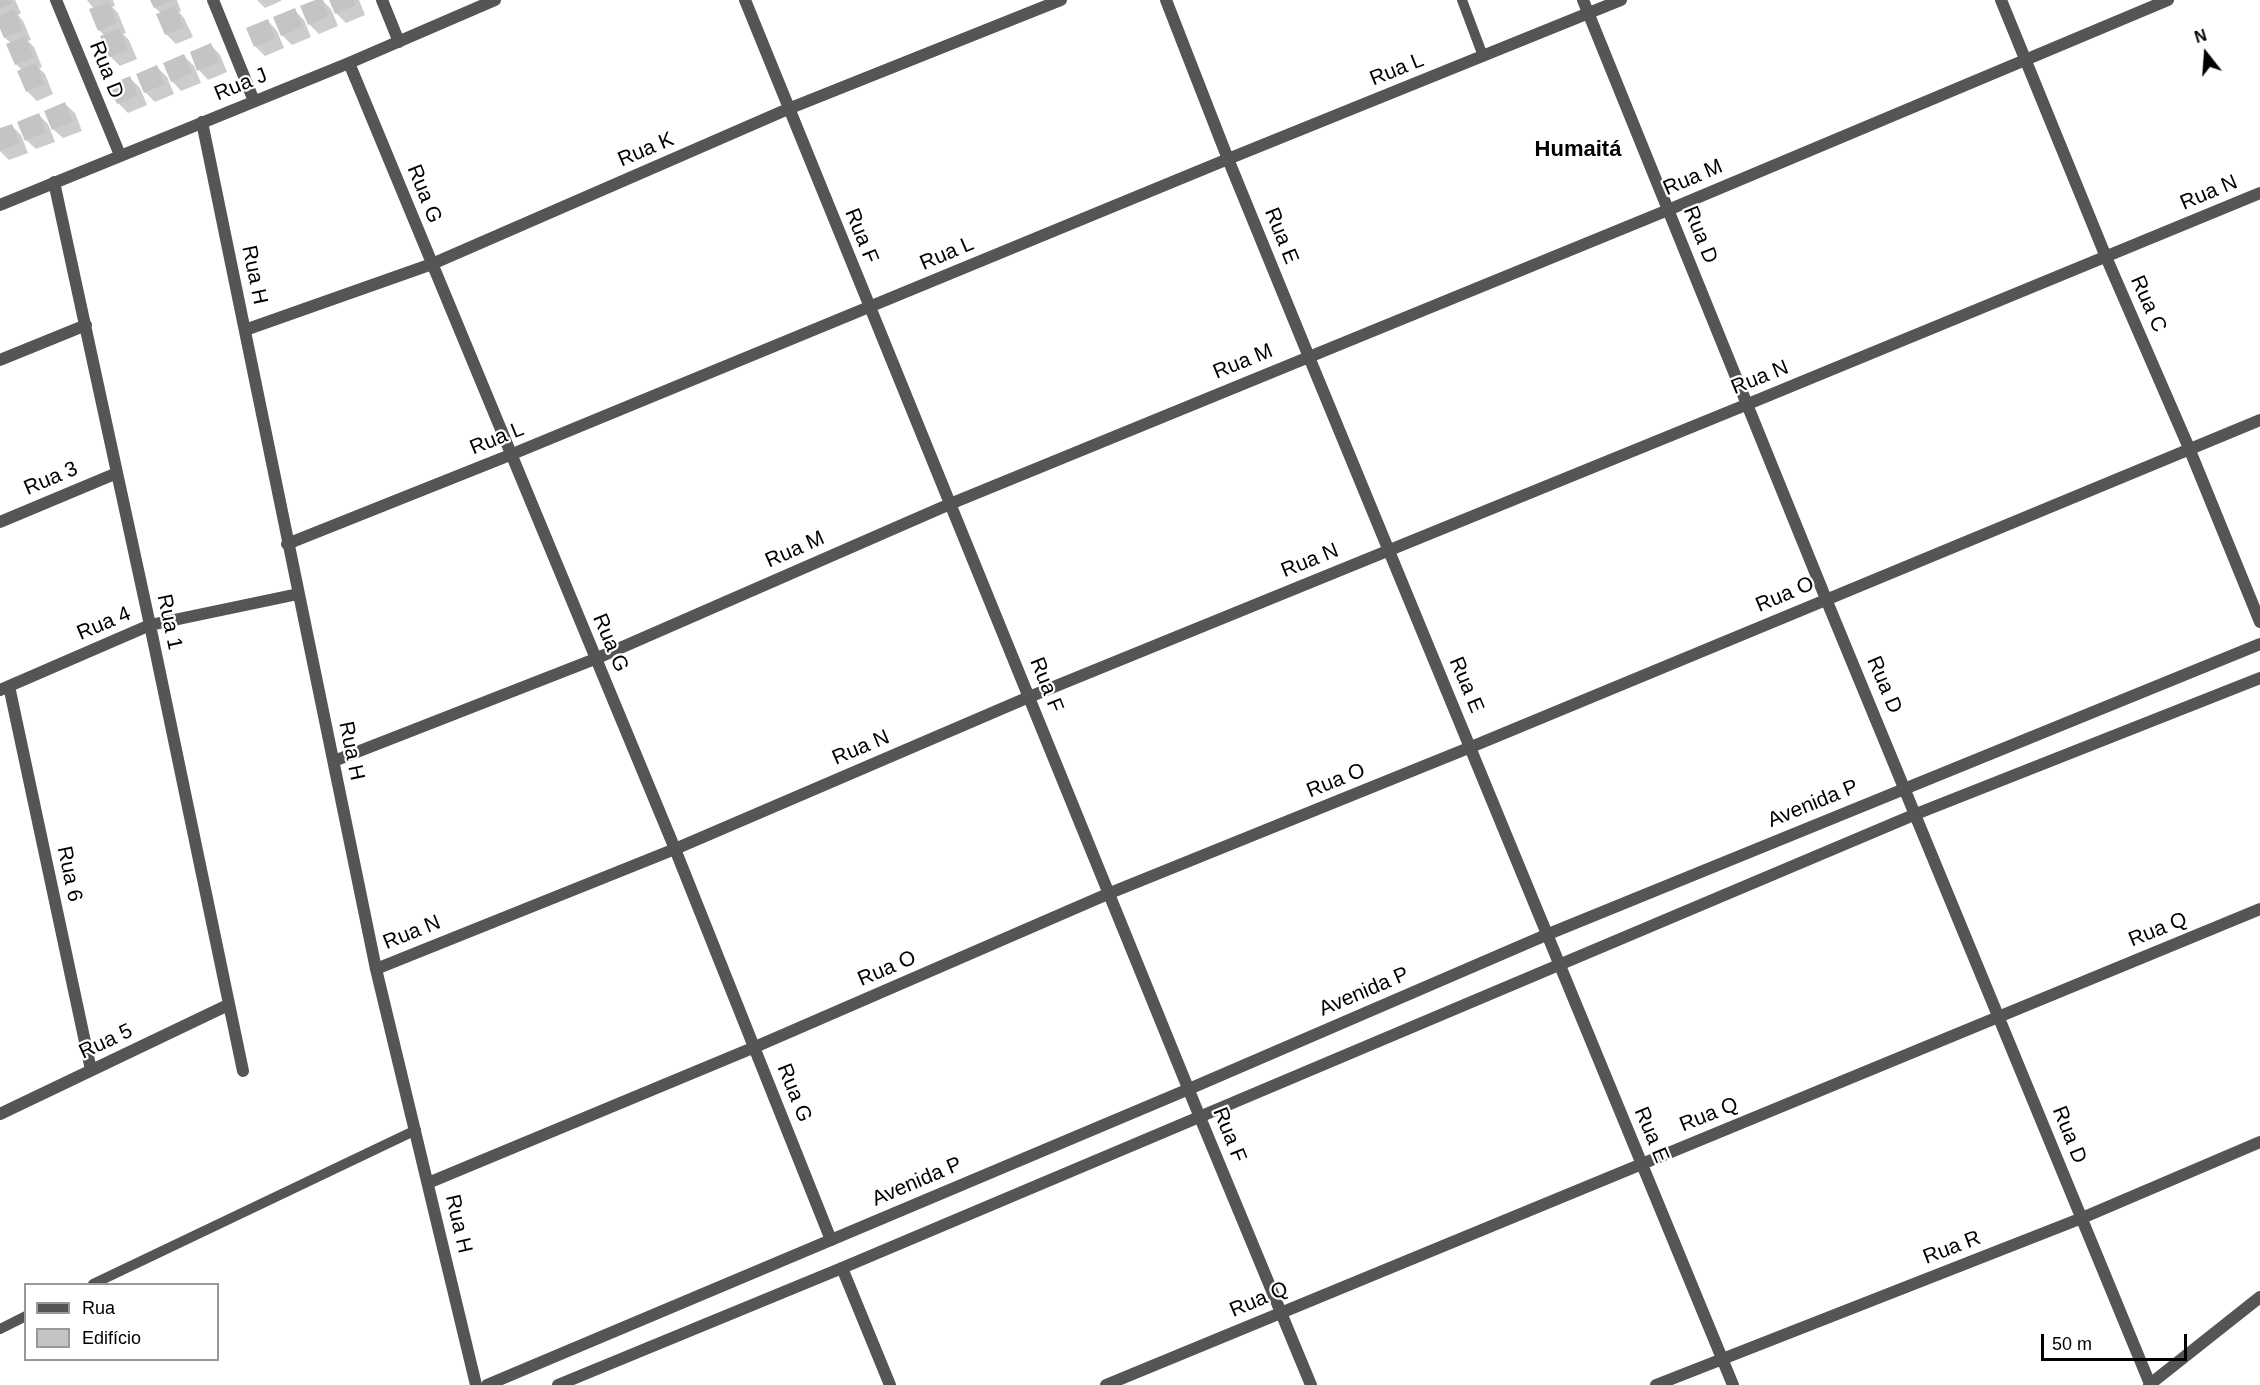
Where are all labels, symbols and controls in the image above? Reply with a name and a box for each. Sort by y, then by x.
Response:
north arrow [2176,24,2236,84]
text: N [2193,26,2209,46]
street label: Rua D [83,38,129,102]
street label: Rua L [1366,48,1428,92]
street label: Rua J [211,63,271,107]
street label: Rua K [614,127,678,173]
district label: Humaitá [1535,137,1621,163]
street label: Rua M [1660,154,1726,202]
street label: Rua G [401,161,447,227]
street label: Rua N [2177,170,2241,216]
street label: Rua D [1677,203,1723,267]
street label: Rua E [1258,204,1304,268]
street label: Rua F [839,205,883,267]
street label: Rua L [916,231,978,277]
street label: Rua H [235,243,273,307]
street label: Rua C [2124,272,2172,336]
street label: Rua M [1210,339,1276,385]
street label: Rua N [1728,355,1792,401]
street label: Rua L [466,417,528,461]
street label: Rua 3 [20,456,82,502]
street label: Rua M [762,526,828,574]
street label: Rua N [1278,538,1342,584]
street label: Rua O [1752,572,1818,618]
street label: Rua 1 [151,592,187,652]
street label: Rua 4 [73,601,135,647]
street label: Rua G [587,610,633,676]
street label: Rua E [1443,653,1489,717]
street label: Rua D [1861,653,1907,717]
street label: Rua F [1024,654,1068,716]
street label: Rua H [332,719,370,783]
street label: Rua N [829,725,893,771]
street label: Rua O [1303,758,1369,804]
street label: Avenida P [1764,774,1862,834]
street label: Rua 6 [51,844,87,904]
street label: Rua Q [2125,907,2191,953]
street label: Rua N [380,910,444,956]
street label: Rua O [854,946,920,992]
street label: Avenida P [1315,962,1413,1022]
street label: Rua 5 [75,1019,137,1065]
street label: Rua G [771,1060,817,1126]
street label: Rua Q [1676,1092,1742,1138]
street label: Rua E [1628,1103,1674,1167]
street label: Rua D [2046,1103,2092,1167]
street label: Rua F [1207,1104,1251,1166]
street label: Avenida P [868,1152,966,1212]
street label: Rua H [439,1192,477,1256]
street label: Rua R [1920,1226,1984,1270]
street label: Rua Q [1226,1277,1292,1323]
legend [24,1283,219,1361]
text: Rua [82,1298,115,1318]
scale bar [2044,1322,2190,1360]
text: Edifício [82,1328,141,1348]
text: 50 m [2052,1334,2092,1354]

